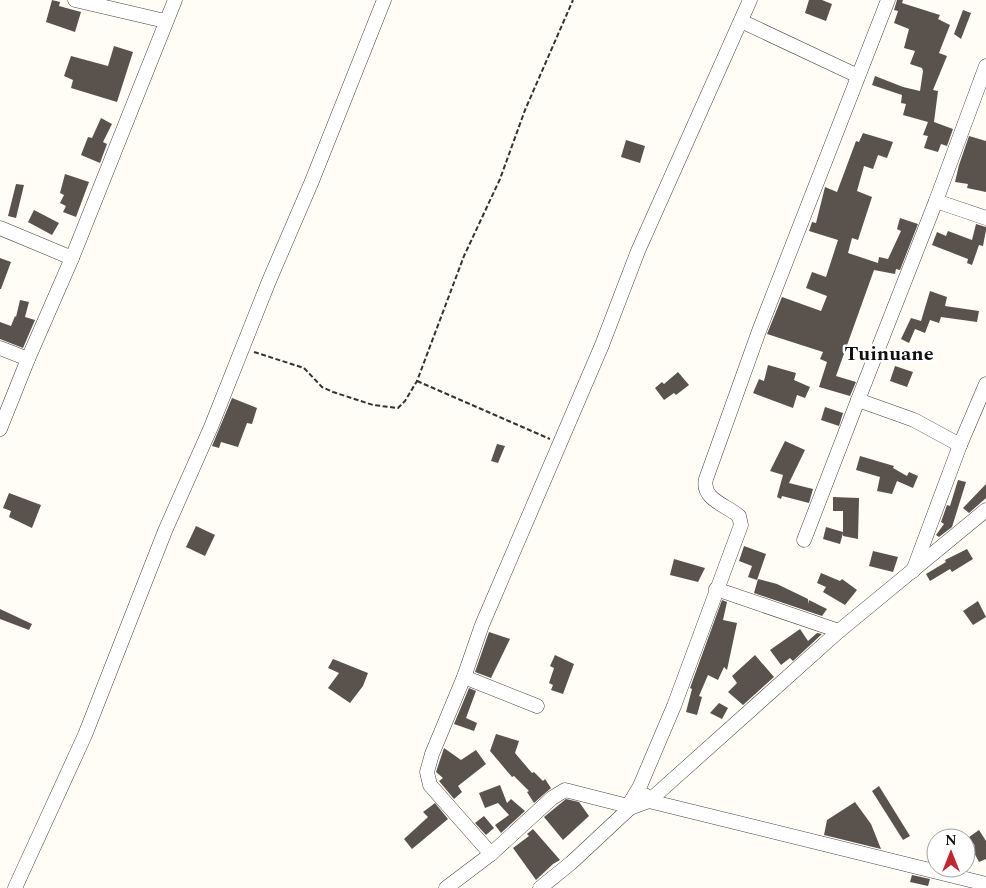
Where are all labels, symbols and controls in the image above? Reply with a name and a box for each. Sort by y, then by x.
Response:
district label: Tuinuane [844,339,934,369]
north arrow [926,828,976,878]
text: N [945,830,957,851]

